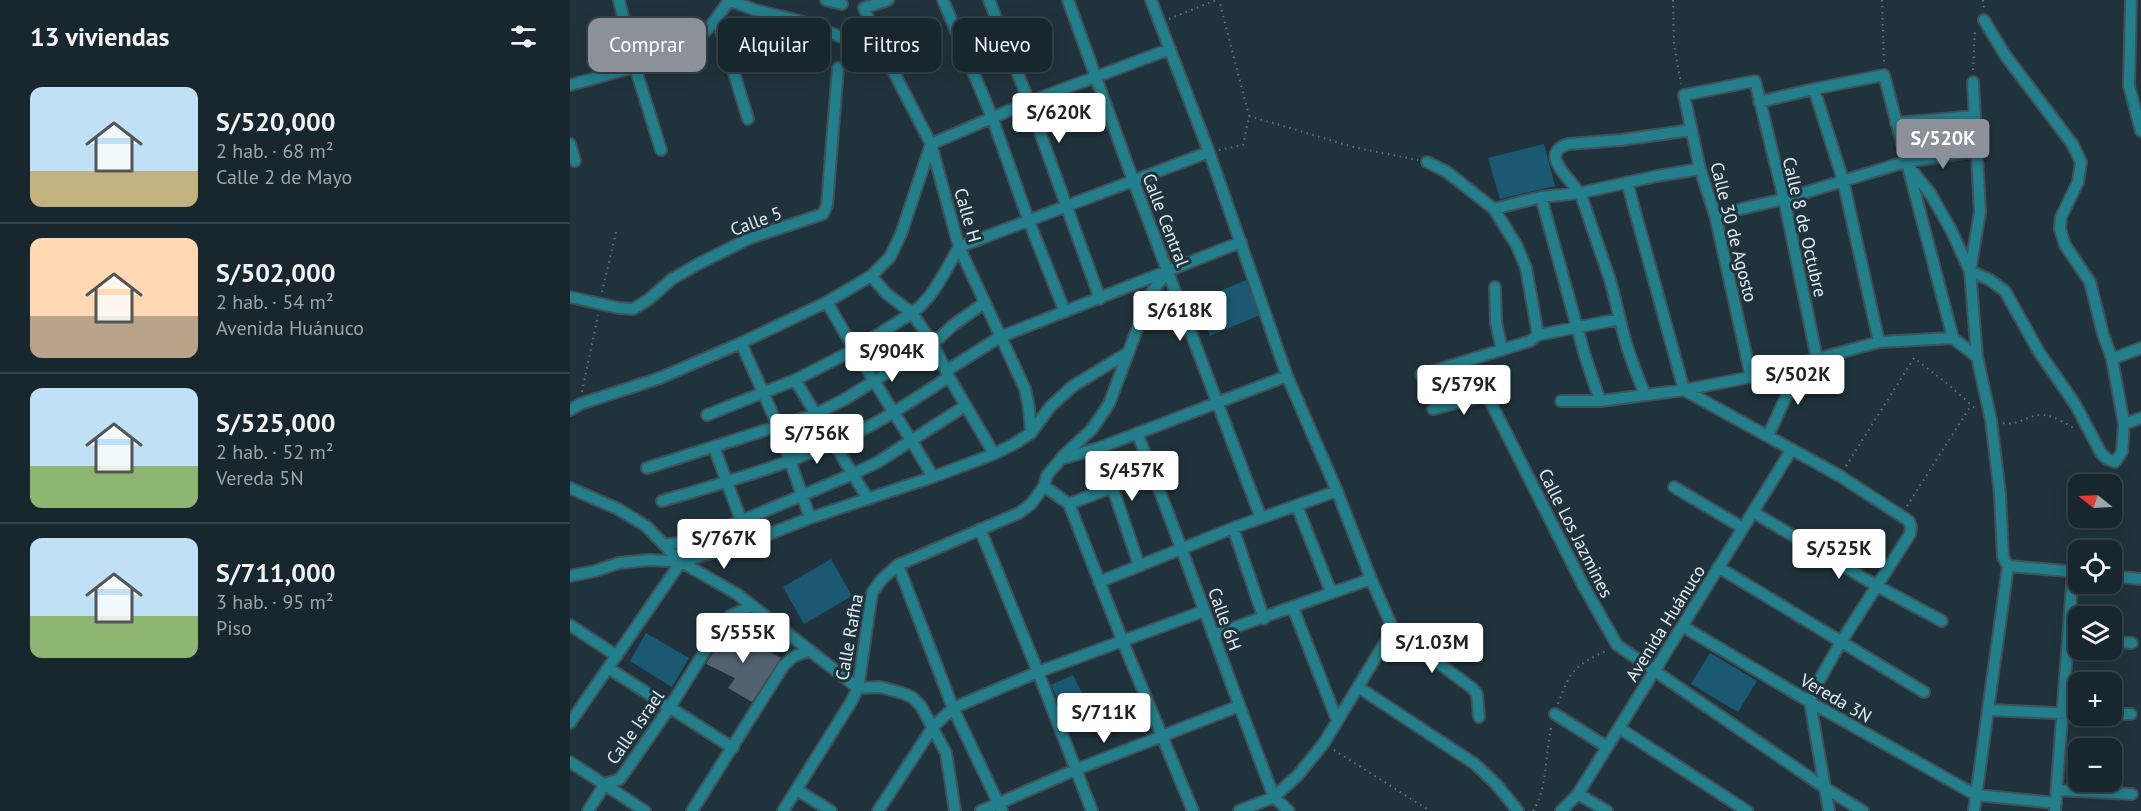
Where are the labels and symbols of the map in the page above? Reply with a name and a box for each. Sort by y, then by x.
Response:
pin: S/620K [1010,93,1108,144]
pin: S/520K [1894,119,1992,170]
street label: Calle 8 de Octubre [1778,155,1832,299]
street label: Calle 30 de Agosto [1705,160,1763,304]
street label: Calle Central [1138,170,1195,271]
street label: Calle H [949,185,987,245]
street label: Calle 5 [727,201,785,241]
pin: S/618K [1131,291,1229,342]
pin: S/904K [843,332,941,383]
pin: S/502K [1749,355,1847,406]
pin: S/579K [1415,365,1513,416]
pin: S/756K [768,414,866,465]
pin: S/457K [1083,451,1181,502]
street label: Calle Los Jazmines [1534,465,1618,601]
north arrow [2068,474,2122,528]
pin: S/767K [675,519,773,570]
pin: S/525K [1790,529,1888,580]
street label: Avenida Huánuco [1620,560,1710,686]
street label: Calle 6H [1203,584,1247,654]
street label: Calle Rafha [830,592,868,682]
pin: S/555K [694,613,792,664]
pin: S/1.03M [1377,623,1487,674]
street label: Vereda 3N [1795,668,1876,728]
street label: Calle Israel [601,685,669,769]
pin: S/711K [1055,693,1153,744]

